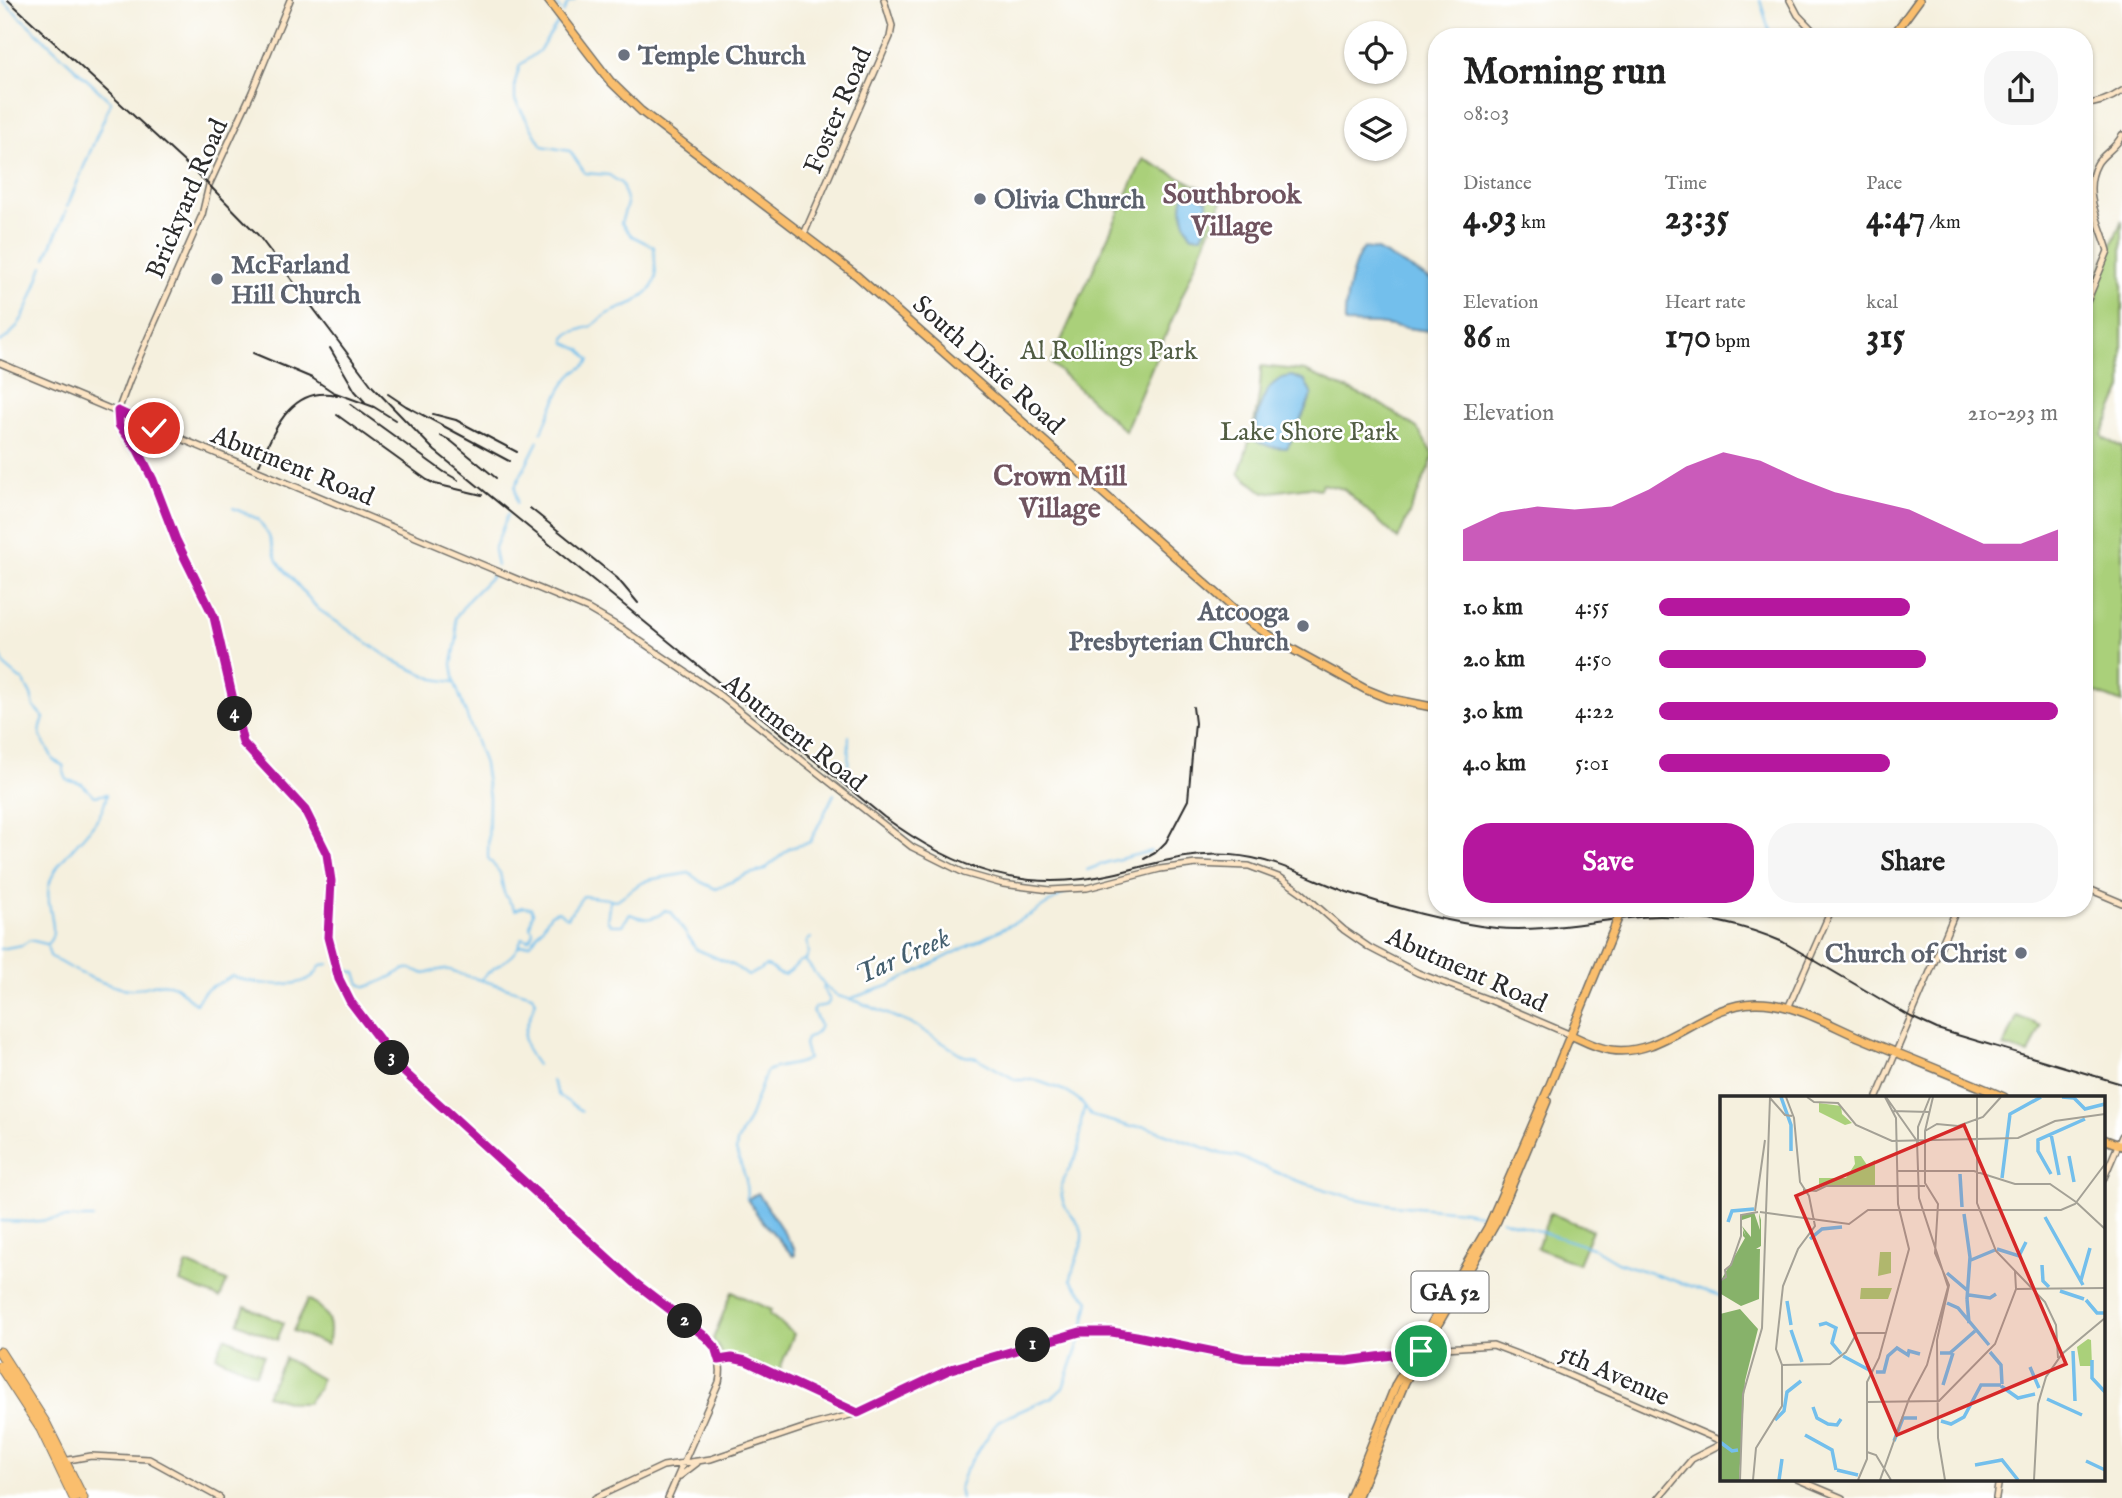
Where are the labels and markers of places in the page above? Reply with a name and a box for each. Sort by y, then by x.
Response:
place label: Temple Church [637,40,807,73]
marker: Temple Church [616,47,632,63]
place label: Olivia Church [994,184,1146,217]
marker: Olivia Church [972,191,988,207]
place label: McFarland Hill Church [231,249,362,312]
marker: McFarland Hill Church [209,271,225,287]
pin [124,398,184,458]
place label: Atcooga Presbyterian Church [1068,596,1290,659]
marker: Atcooga Presbyterian Church [1295,618,1311,634]
pin: 4 [218,696,252,732]
place label: Church of Christ [1825,938,2007,971]
marker: Church of Christ [2013,945,2029,961]
pin: 3 [374,1040,410,1076]
pin: 2 [668,1304,702,1338]
pin [1391,1321,1451,1381]
pin: 1 [1016,1328,1050,1362]

